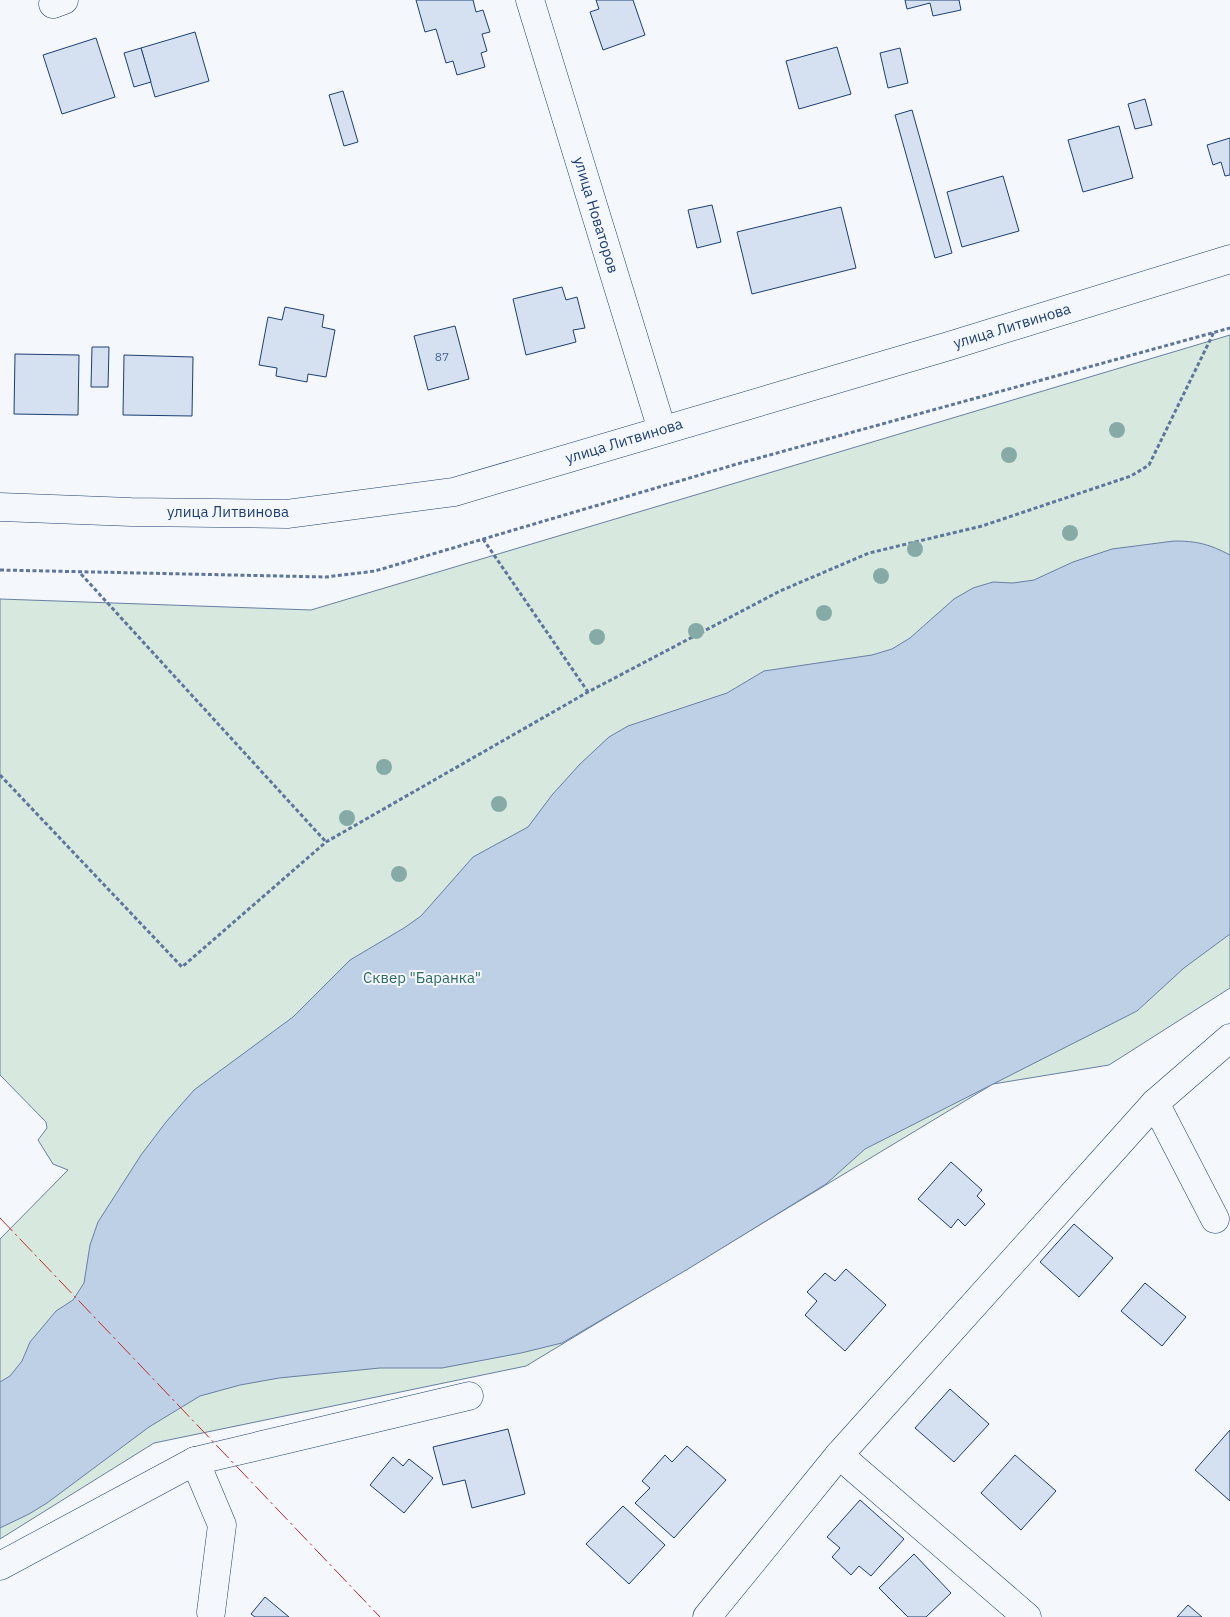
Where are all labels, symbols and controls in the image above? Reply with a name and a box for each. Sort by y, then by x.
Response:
street label: улица Новаторов [570,154,623,275]
street label: улица Литвинова [951,299,1073,352]
house number: 87 [435,349,449,364]
street label: улица Литвинова [563,414,685,467]
street label: улица Литвинова [167,502,289,521]
park label: Сквер "Баранка" [363,968,481,987]

